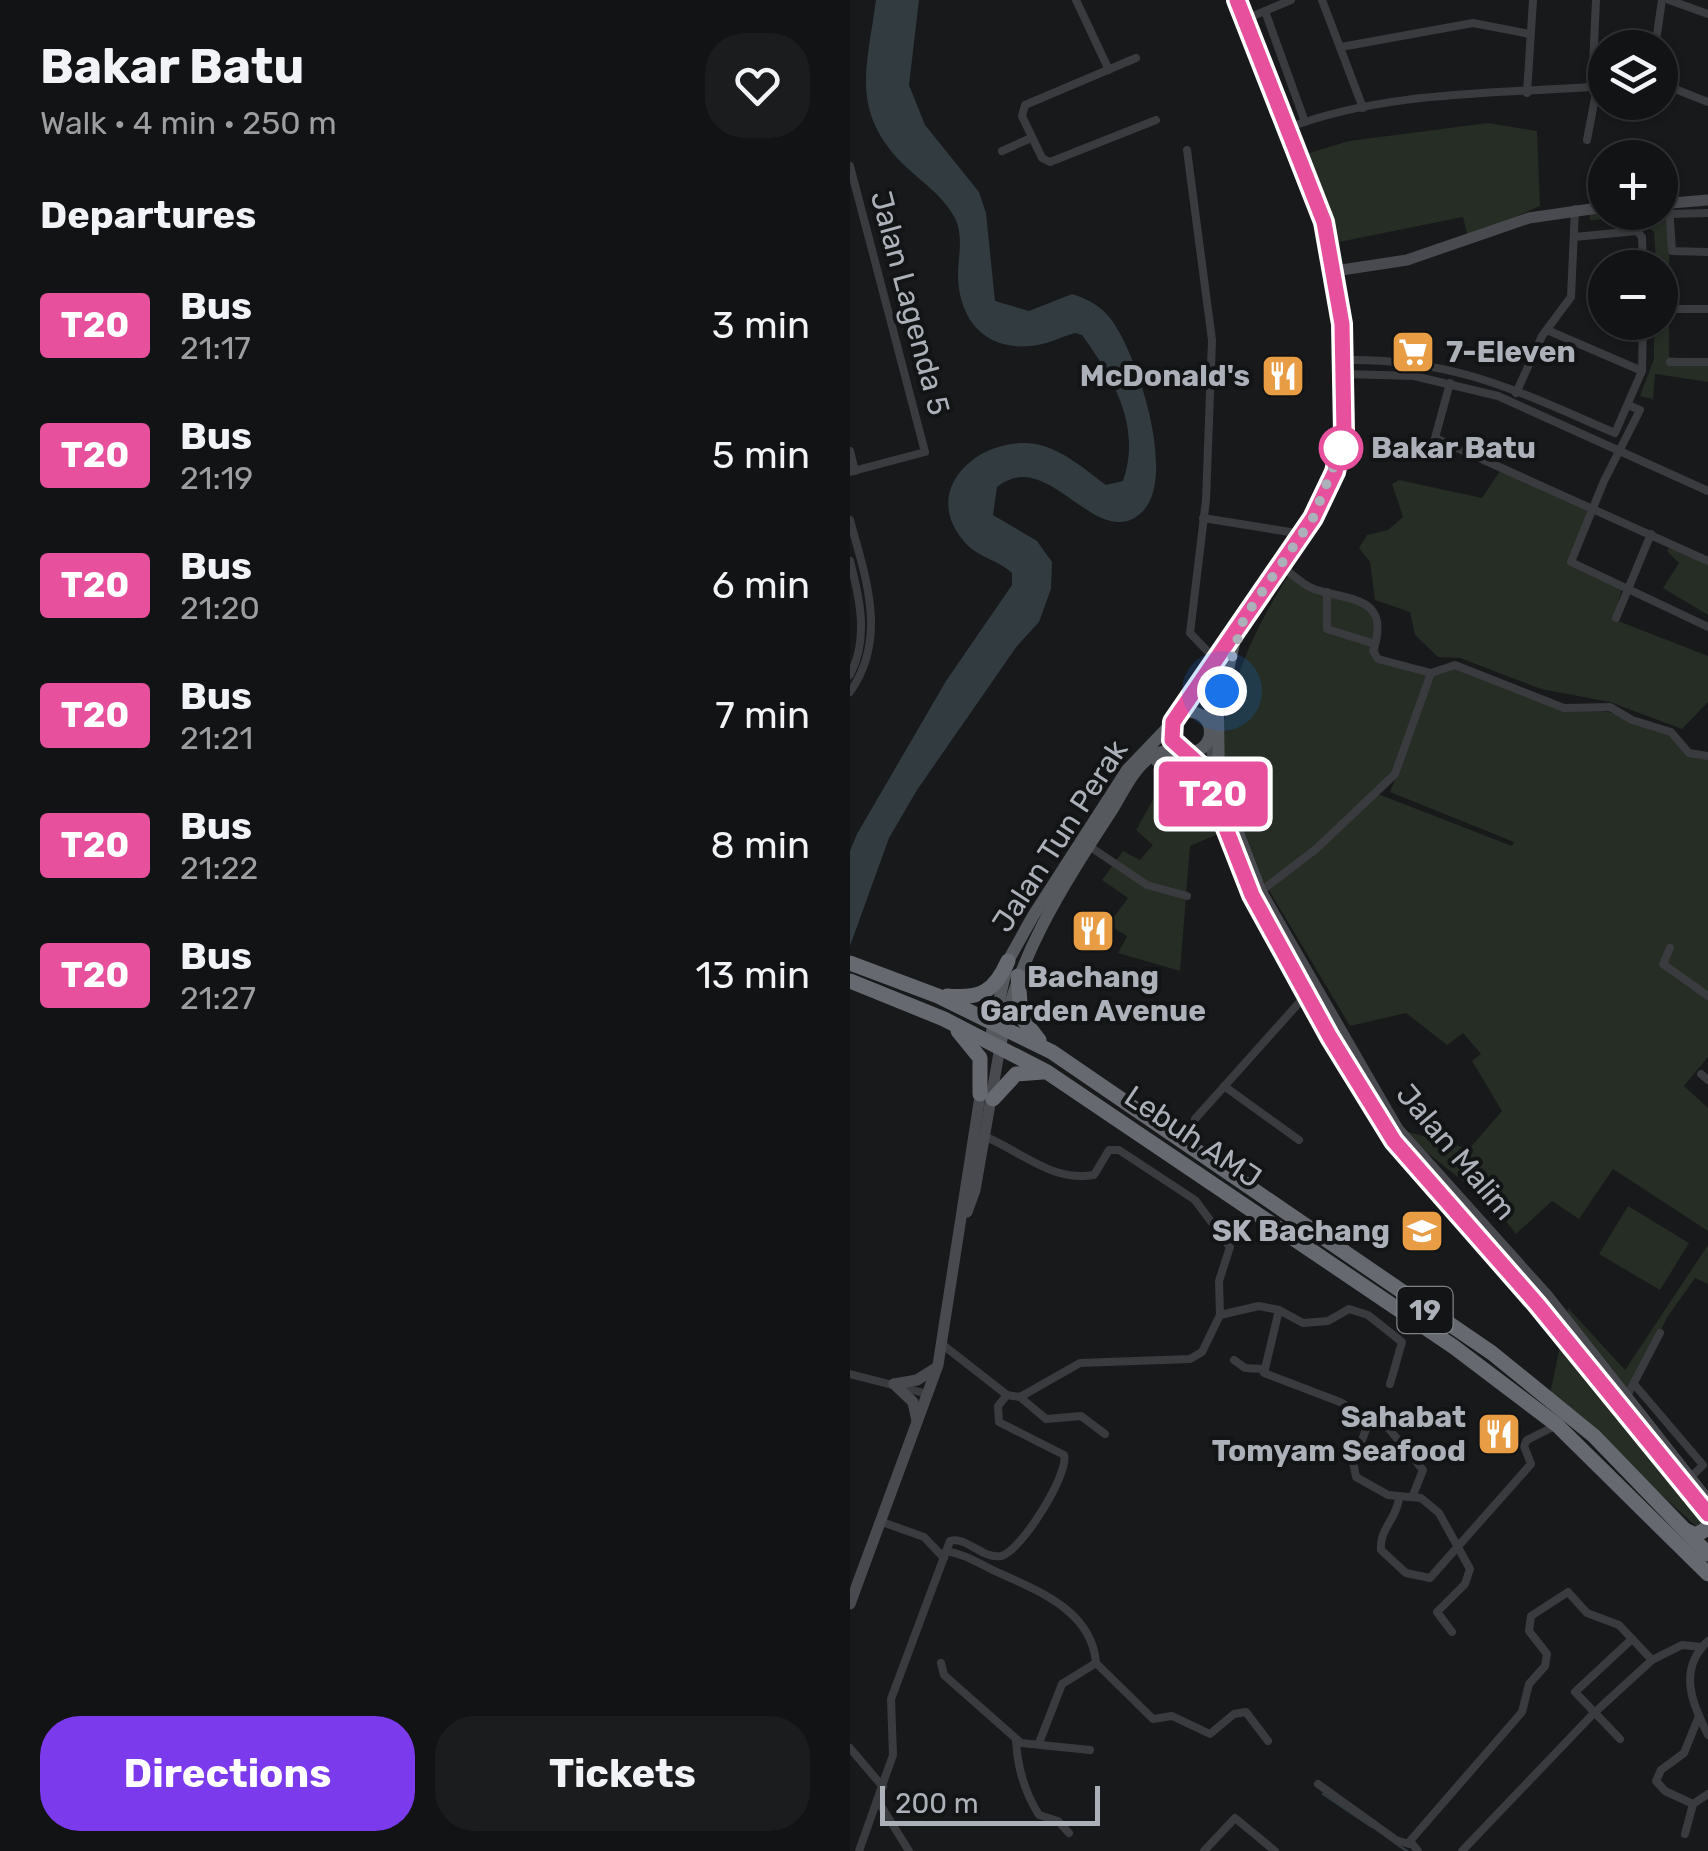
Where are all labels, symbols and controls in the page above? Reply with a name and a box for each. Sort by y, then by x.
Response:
map controls [1588,30,1678,340]
button: layers [1588,30,1678,120]
button: heart [705,33,810,138]
text: Bakar Batu [40,38,304,95]
text: Walk · 4 min · 250 m [40,104,337,142]
button: + [1588,140,1678,230]
street label: Jalan Lagenda 5 [863,187,957,419]
text: Departures [40,192,256,238]
button: − [1588,250,1678,340]
text: Bus [180,283,252,329]
text: 3 min [712,302,810,348]
text: T20 [61,304,129,346]
text: 21:17 [180,329,251,367]
supermarket icon: 7-Eleven [1390,329,1436,375]
place label: 7-Eleven [1446,334,1576,370]
restaurant icon: McDonald's [1260,353,1306,399]
place label: McDonald's [1080,358,1250,394]
text: Bus [180,413,252,459]
marker: Bakar Batu [1320,427,1362,469]
place label: Bakar Batu [1371,430,1536,466]
text: 5 min [712,432,810,478]
text: T20 [61,434,129,476]
text: 21:19 [180,459,253,497]
text: Bus [180,543,252,589]
text: 6 min [712,562,810,608]
text: T20 [61,564,129,606]
text: 21:20 [180,589,260,627]
your location [1197,666,1247,716]
text: Bus [180,673,252,719]
text: 7 min [715,692,810,738]
text: T20 [61,694,129,736]
text: 21:21 [180,719,253,757]
street label: Jalan Tun Perak [985,733,1136,939]
line badge: T20 [1156,762,1270,826]
text: T20 [1179,773,1247,815]
text: Bus [180,803,252,849]
text: 8 min [711,822,810,868]
text: T20 [61,824,129,866]
text: 21:22 [180,849,258,887]
restaurant icon: Bachang Garden Avenue [1070,908,1116,954]
text: Bus [180,933,252,979]
text: 13 min [696,952,810,998]
text: T20 [61,954,129,996]
place label: Bachang Garden Avenue [980,959,1206,1029]
text: 21:27 [180,979,256,1017]
street label: Jalan Malim [1389,1077,1523,1227]
street label: Lebuh AMJ [1118,1078,1268,1196]
school or university icon: SK Bachang [1399,1208,1445,1254]
place label: SK Bachang [1212,1213,1390,1249]
road number: 19 [1398,1287,1452,1333]
place label: Sahabat Tomyam Seafood [1212,1399,1466,1469]
restaurant icon: Sahabat Tomyam Seafood [1476,1411,1522,1457]
button: Directions [40,1716,415,1831]
button: Tickets [435,1716,810,1831]
scale bar [880,1781,1100,1826]
text: 200 m [895,1787,979,1820]

